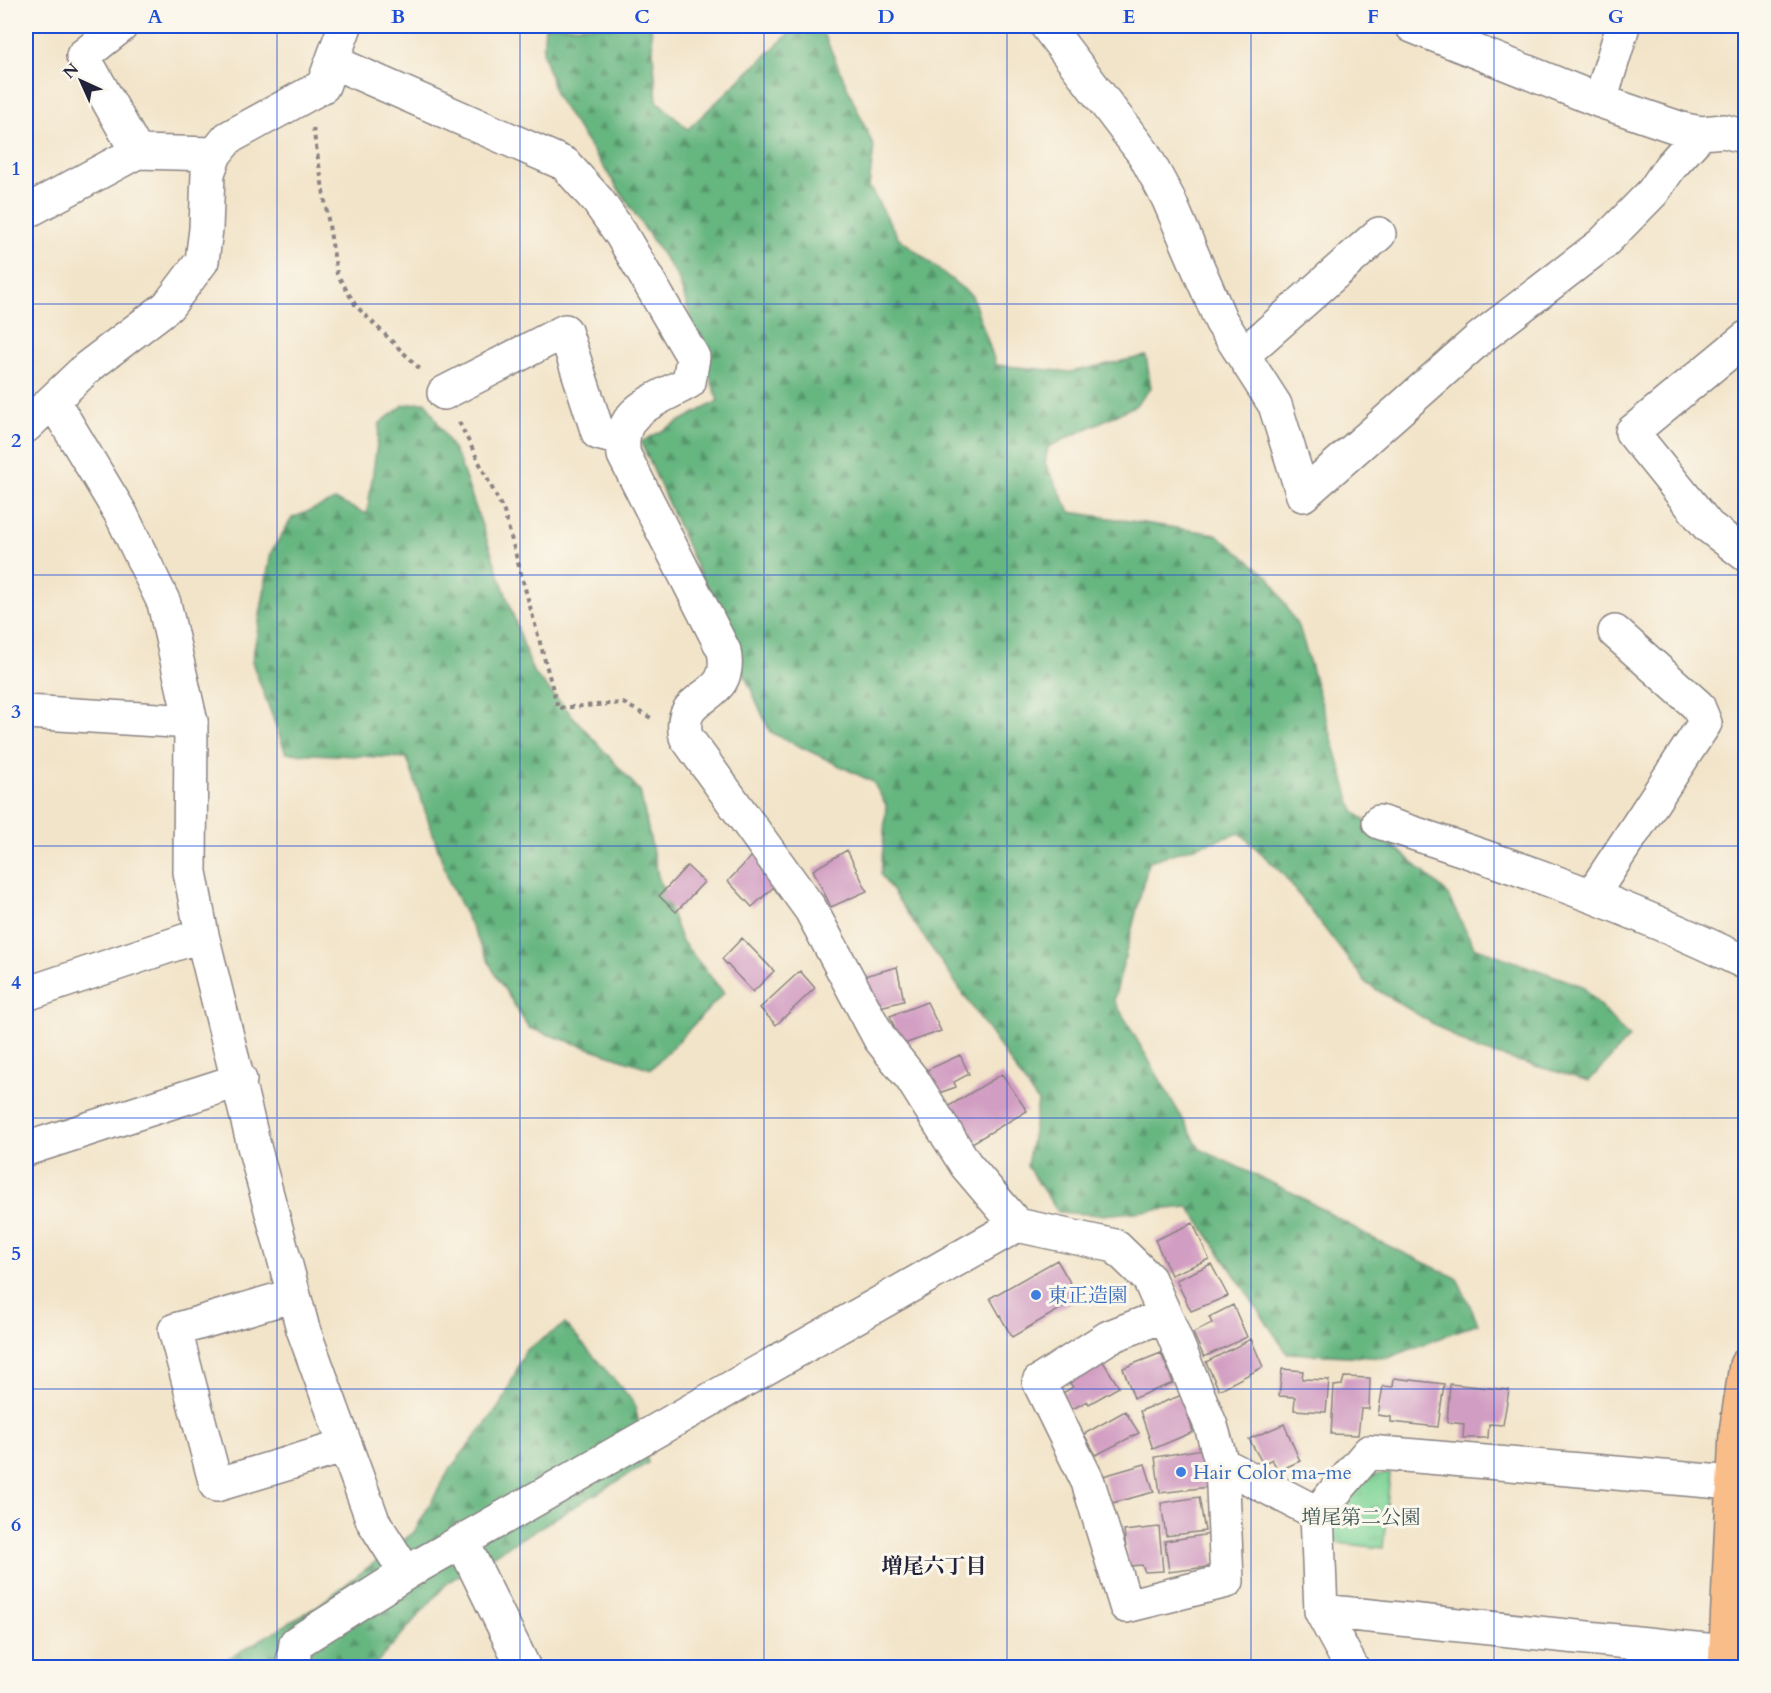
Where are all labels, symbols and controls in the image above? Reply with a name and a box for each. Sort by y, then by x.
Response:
text: A [147,3,163,30]
text: B [391,3,405,30]
text: C [634,3,650,30]
text: D [877,3,895,30]
text: E [1123,3,1135,30]
text: F [1367,3,1379,30]
text: G [1608,3,1624,30]
north arrow [51,51,111,111]
text: N [58,58,84,84]
text: 1 [11,155,21,182]
text: 2 [11,427,21,454]
text: 3 [11,698,21,725]
text: 4 [11,969,21,996]
text: 5 [11,1240,21,1267]
place label: 東正造園 [1048,1282,1128,1309]
marker: 東正造園 [1029,1288,1043,1302]
place label: Hair Color ma-me [1193,1459,1352,1486]
marker: Hair Color ma-me [1174,1465,1188,1479]
park label: 増尾第二公園 [1301,1504,1421,1531]
text: 6 [11,1511,21,1538]
district label: 増尾六丁目 [882,1552,987,1581]

